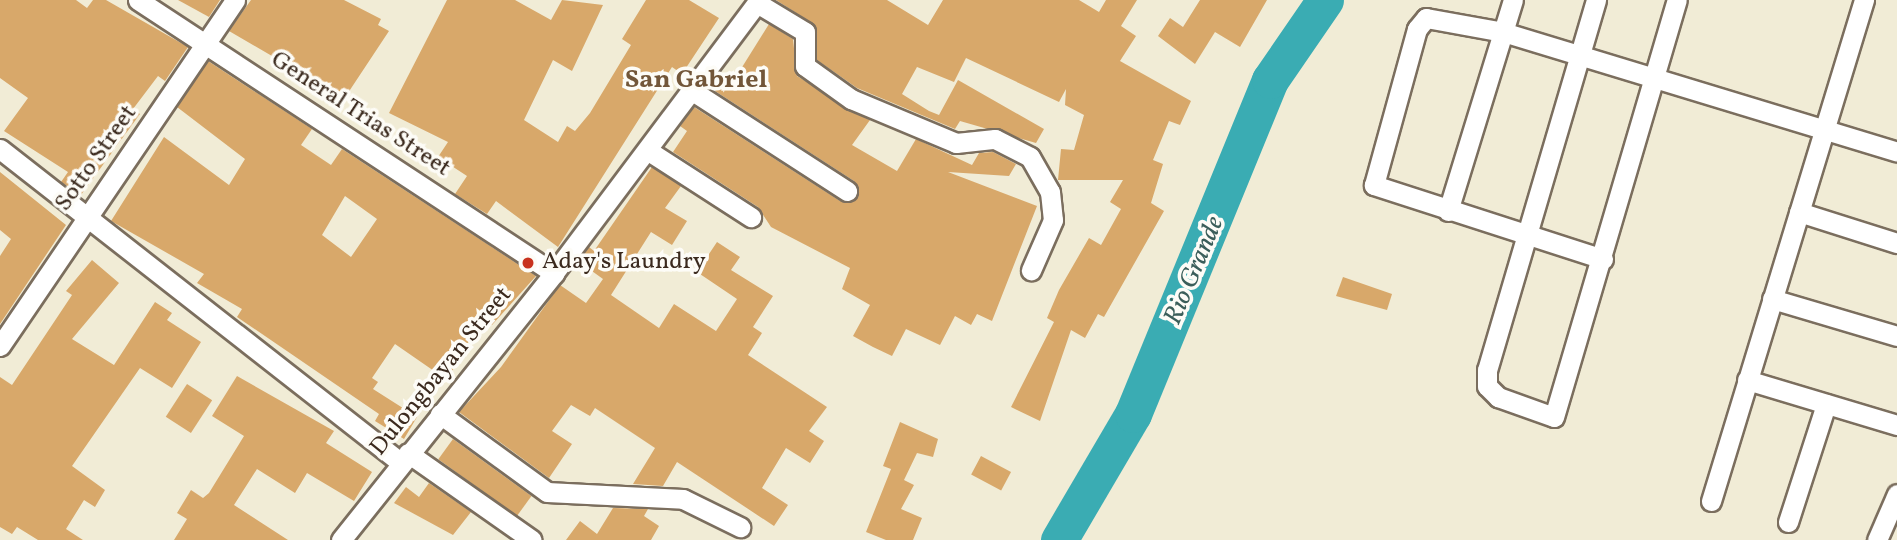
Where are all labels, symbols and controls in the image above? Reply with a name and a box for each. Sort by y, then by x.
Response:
street label: General Trias Street [265,46,455,184]
district label: San Gabriel [625,65,767,97]
street label: Sotto Street [50,100,144,218]
water label: Rio Grande [1158,212,1232,330]
place label: Aday's Laundry [542,249,706,277]
marker: Aday's Laundry [520,255,536,271]
street label: Dulongbayan Street [365,282,519,462]

